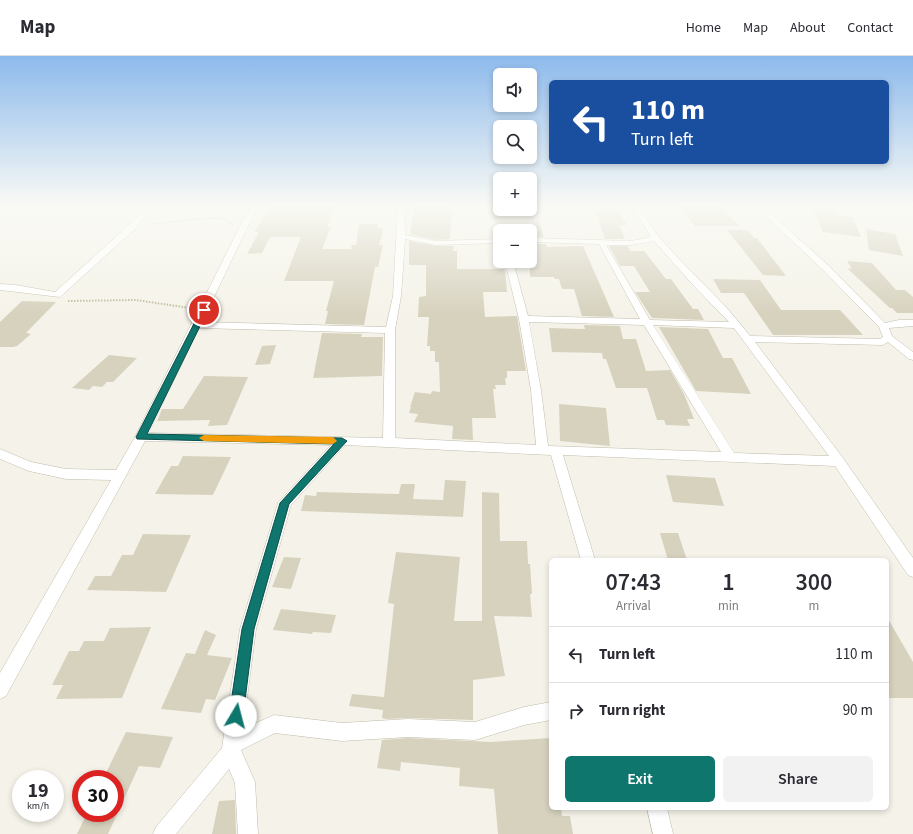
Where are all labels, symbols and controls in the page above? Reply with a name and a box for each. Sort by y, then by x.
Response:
text: Map [20,14,55,41]
text: Home [686,18,721,38]
text: Map [743,18,768,38]
text: About [790,18,825,38]
text: Contact [847,18,893,38]
map controls [493,68,537,268]
button: sound [493,68,537,112]
text: 110 m [631,90,705,130]
icon: left [565,96,617,148]
button: search [493,120,537,164]
text: Turn left [631,127,693,152]
button: + [493,172,537,216]
button: − [493,224,537,268]
pin [187,293,221,327]
icon: arrive [193,299,215,321]
text: 07:43 [606,565,661,600]
text: 1 [722,565,735,600]
text: 300 [796,565,832,600]
text: Arrival [616,597,651,615]
text: min [718,597,739,615]
text: m [809,597,819,615]
icon: left [565,644,587,666]
text: Turn left [599,644,655,665]
text: 110 m [835,644,873,665]
position arrow [215,695,257,737]
icon: right [565,700,587,722]
text: Turn right [599,700,665,721]
text: 90 m [843,700,873,721]
button: Exit [565,756,715,802]
button: Share [723,756,873,802]
speed limit sign: 30 [72,770,124,822]
text: 19 [27,777,49,805]
text: km/h [27,799,49,813]

